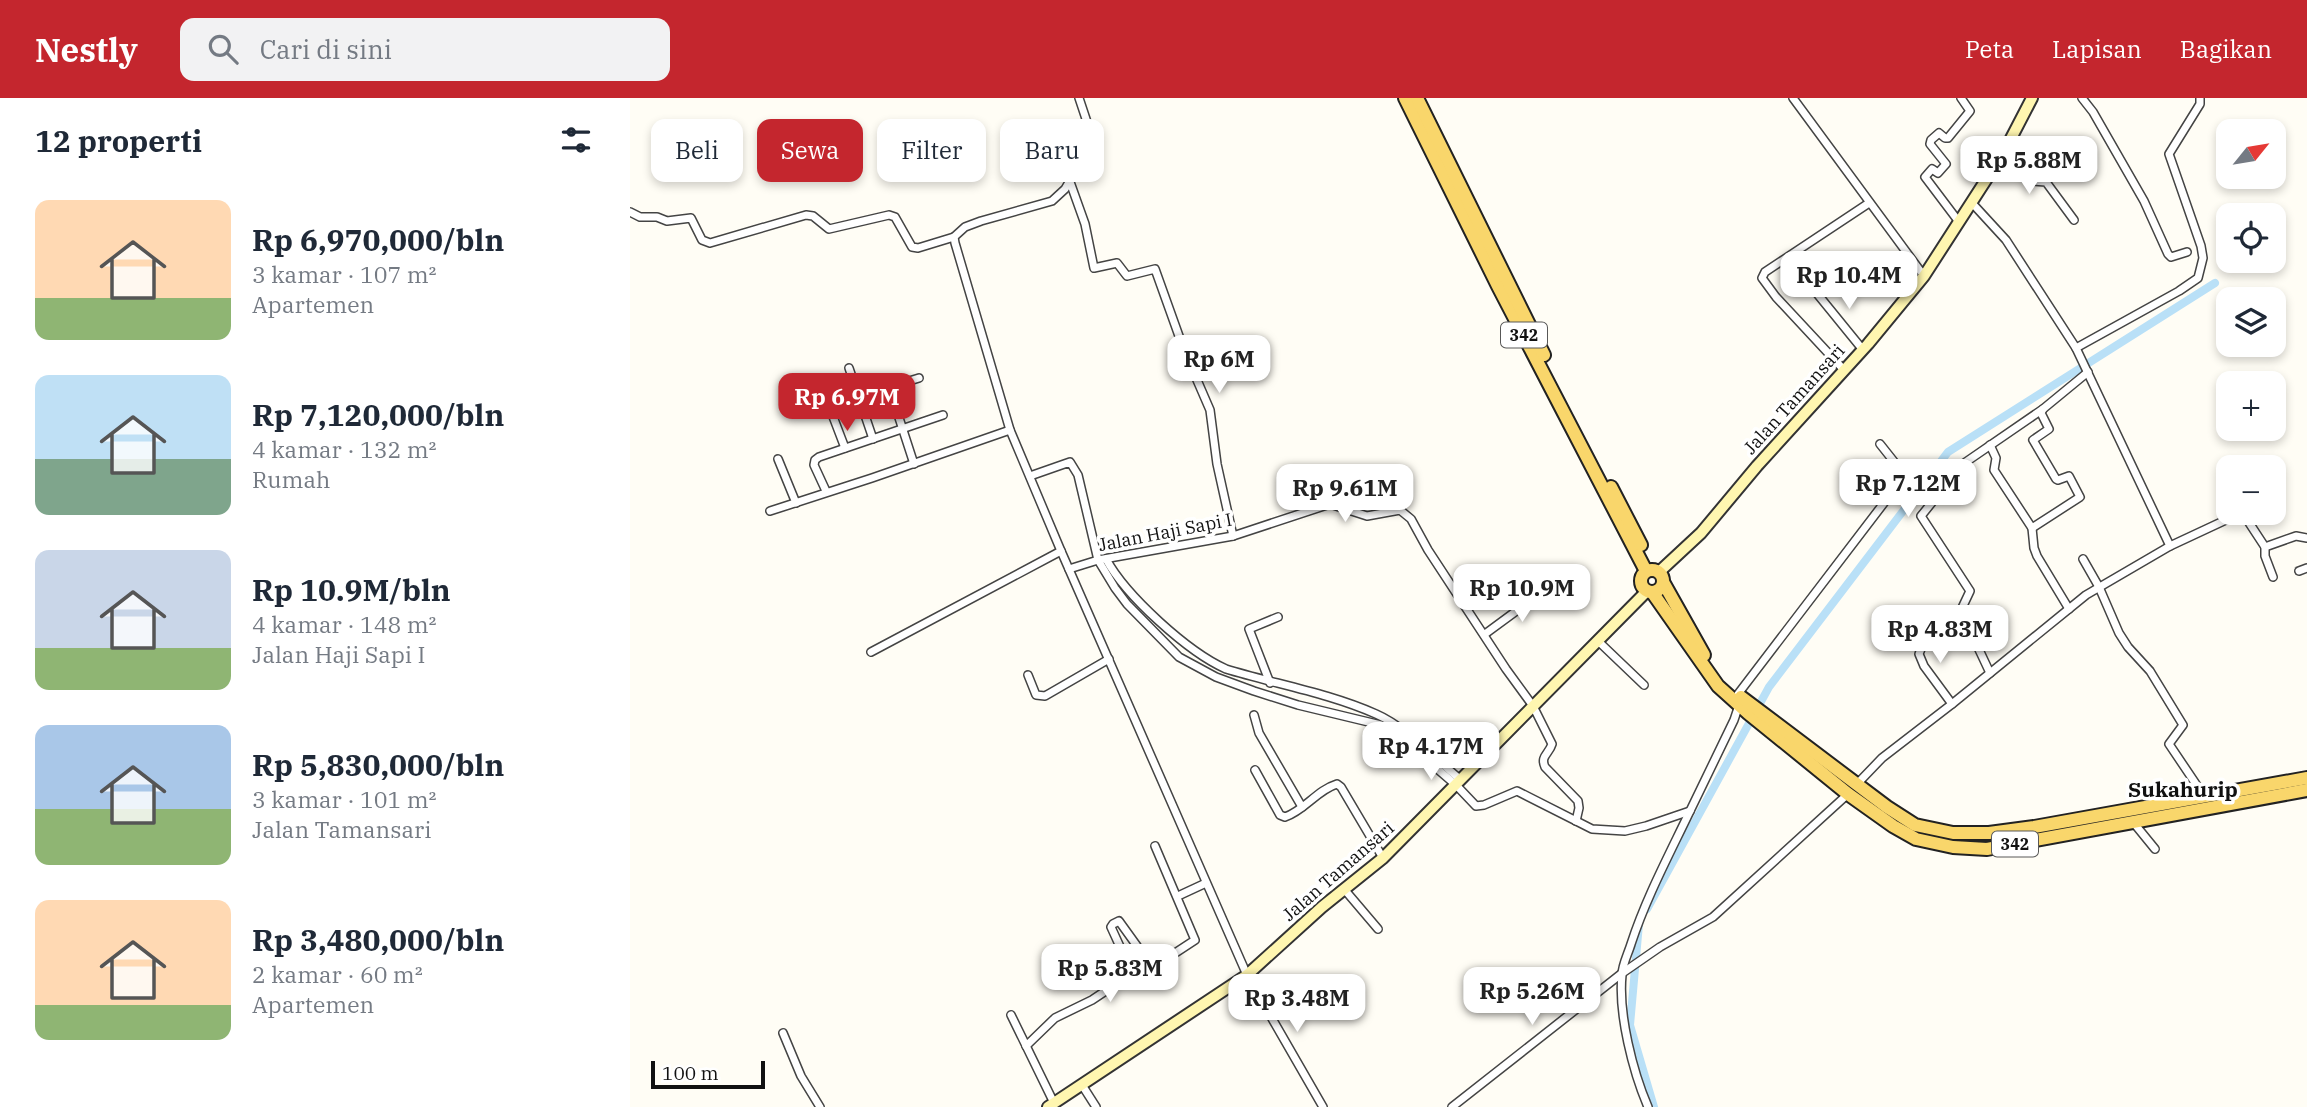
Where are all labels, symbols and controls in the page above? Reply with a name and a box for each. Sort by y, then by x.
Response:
search box [180,18,670,81]
text: Nestly [35,28,138,71]
icon: search [204,30,242,68]
text: Cari di sini [260,32,392,66]
text: Peta [1965,33,2014,65]
text: Lapisan [2052,33,2142,65]
text: Bagikan [2180,33,2272,65]
chip: Beli [651,119,743,182]
chip: Sewa [757,119,863,182]
chip: Filter [877,119,986,182]
chip: Baru [1000,119,1104,182]
north arrow [2216,119,2286,189]
map controls [2216,119,2286,525]
text: 12 properti [35,121,202,160]
icon: filters [557,121,595,159]
pin: Rp 5.88M [1957,136,2101,196]
text: Rp 5.88M [1976,144,2082,174]
button: locate [2216,203,2286,273]
text: Rp 6,970,000/bln [252,220,504,259]
icon: home [91,228,175,312]
pin: Rp 10.4M [1777,252,1921,311]
text: 3 kamar · 107 m² [252,259,437,289]
text: Rp 10.4M [1796,259,1902,289]
button: layers [2216,287,2286,357]
text: Apartemen [252,289,374,319]
road number: 342 [1501,322,1547,347]
pin: Rp 6M [1170,336,1268,395]
street label: Jalan Tamansari [1738,339,1850,459]
text: Rp 6M [1183,343,1255,373]
button: + [2216,371,2286,441]
pin: Rp 6.97M [775,374,919,433]
text: Rp 6.97M [794,381,900,411]
text: Rp 7,120,000/bln [252,395,504,434]
icon: home [91,403,175,487]
text: 4 kamar · 132 m² [252,434,437,464]
button: − [2216,455,2286,525]
pin: Rp 7.12M [1836,460,1980,519]
text: Rumah [252,464,330,494]
pin: Rp 9.61M [1273,464,1417,524]
text: Rp 7.12M [1855,467,1961,497]
text: Rp 9.61M [1292,472,1398,502]
street label: Jalan Haji Sapi I [1096,508,1234,556]
pin: Rp 10.9M [1450,564,1594,624]
text: Rp 10.9M/bln [252,570,451,609]
text: Rp 10.9M [1469,572,1575,602]
icon: home [91,578,175,662]
pin: Rp 4.83M [1868,606,2012,665]
text: 4 kamar · 148 m² [252,609,437,639]
text: Rp 4.83M [1887,613,1993,643]
text: Jalan Haji Sapi I [252,639,425,669]
pin: Rp 4.17M [1359,722,1503,782]
text: Rp 4.17M [1378,730,1484,760]
text: Rp 5,830,000/bln [252,745,504,784]
icon: home [91,753,175,837]
district label: Sukahurip [2128,775,2238,803]
text: 3 kamar · 101 m² [252,784,437,814]
text: Jalan Tamansari [252,814,431,844]
street label: Jalan Tamansari [1277,816,1399,926]
road number: 342 [1992,832,2038,856]
text: Rp 3,480,000/bln [252,920,504,959]
icon: home [91,928,175,1012]
pin: Rp 5.83M [1038,944,1182,1004]
text: Rp 5.83M [1057,952,1163,982]
text: 2 kamar · 60 m² [252,959,423,989]
pin: Rp 5.26M [1460,968,1604,1027]
pin: Rp 3.48M [1225,974,1369,1034]
text: Rp 5.26M [1479,975,1585,1005]
text: Rp 3.48M [1244,982,1350,1012]
text: Apartemen [252,989,374,1019]
scale bar [651,1058,765,1090]
text: 100 m [662,1061,719,1085]

